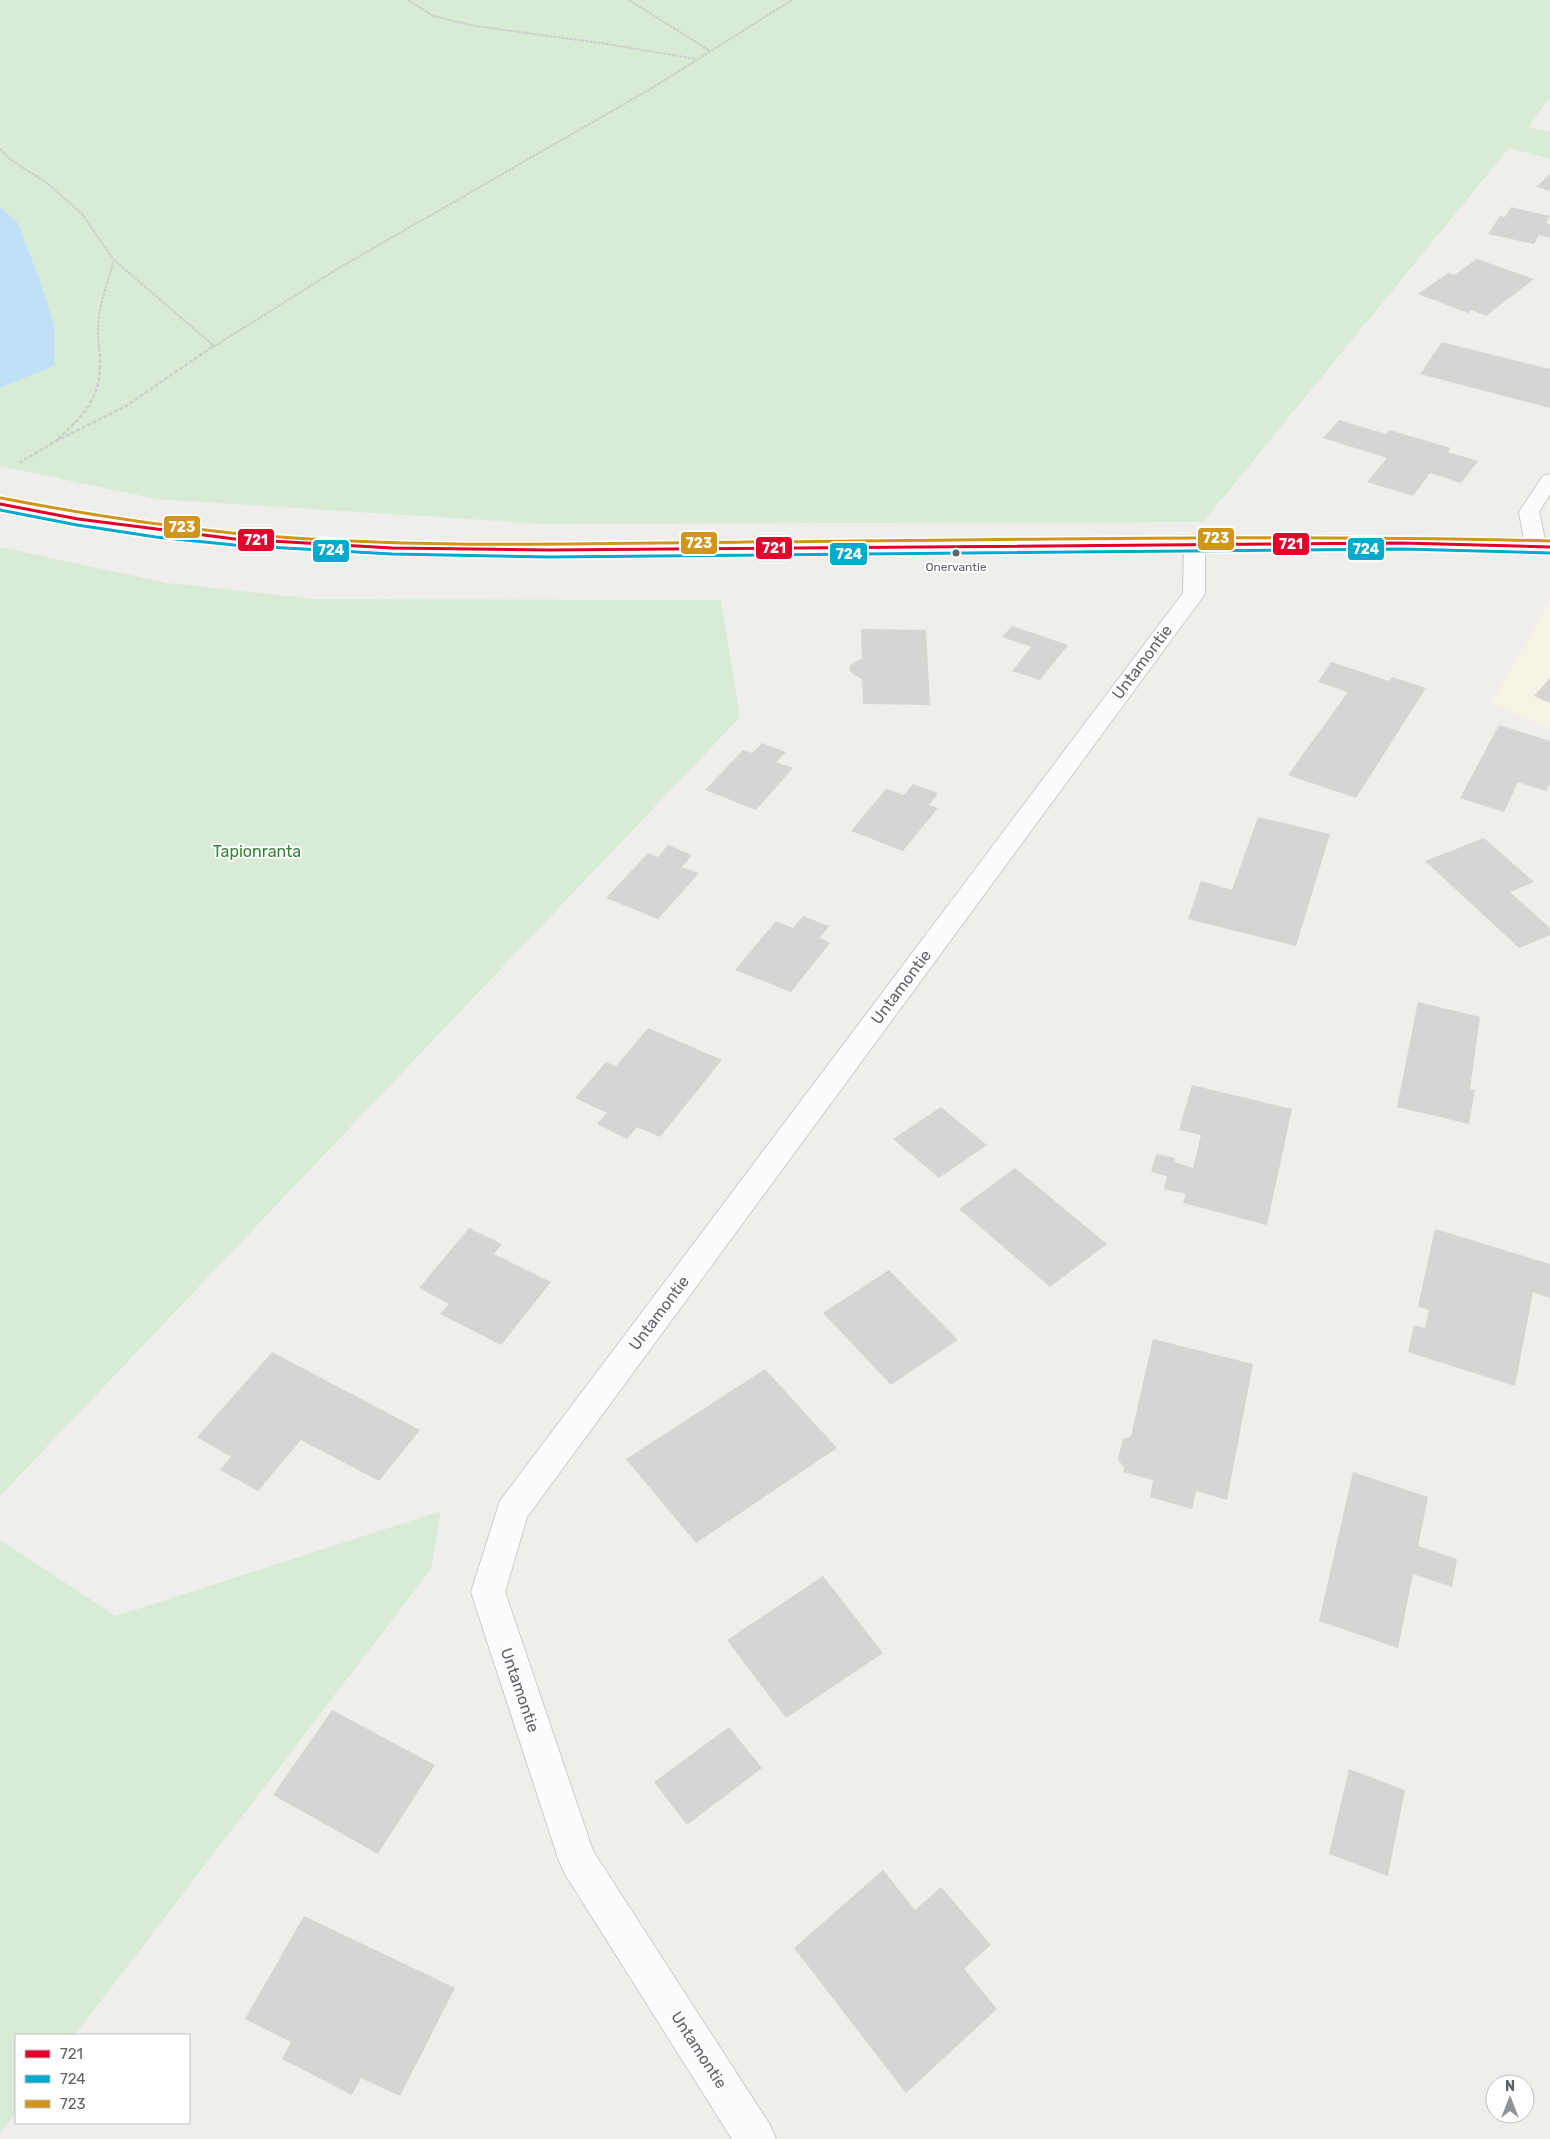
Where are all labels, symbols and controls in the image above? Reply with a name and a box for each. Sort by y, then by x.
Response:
line badge: 723 [163,515,201,539]
text: 723 [169,519,195,536]
line badge: 723 [1197,527,1235,551]
line badge: 721 [237,528,275,552]
text: 723 [1203,530,1229,547]
line badge: 723 [680,531,718,555]
text: 721 [244,532,268,549]
line badge: 721 [1272,532,1310,556]
text: 723 [686,535,712,552]
line badge: 721 [755,536,793,560]
text: 721 [1279,536,1303,553]
line badge: 724 [1347,537,1385,561]
line badge: 724 [312,539,350,563]
text: 721 [762,540,786,557]
text: 724 [1353,541,1380,558]
text: 724 [318,542,345,559]
line badge: 724 [829,542,868,566]
text: 724 [836,546,863,563]
marker: Onervantie [951,548,961,558]
place label: Onervantie [925,560,987,574]
street label: Untamontie [1108,621,1176,703]
park label: Tapionranta [213,842,301,861]
street label: Untamontie [867,946,935,1028]
street label: Untamontie [625,1272,693,1354]
street label: Untamontie [497,1645,543,1735]
street label: Untamontie [667,2008,731,2092]
legend [15,2034,190,2124]
text: 721 [60,2045,83,2063]
text: 724 [60,2070,86,2088]
north arrow [1485,2074,1535,2124]
text: N [1505,2078,1515,2095]
text: 723 [60,2095,86,2113]

